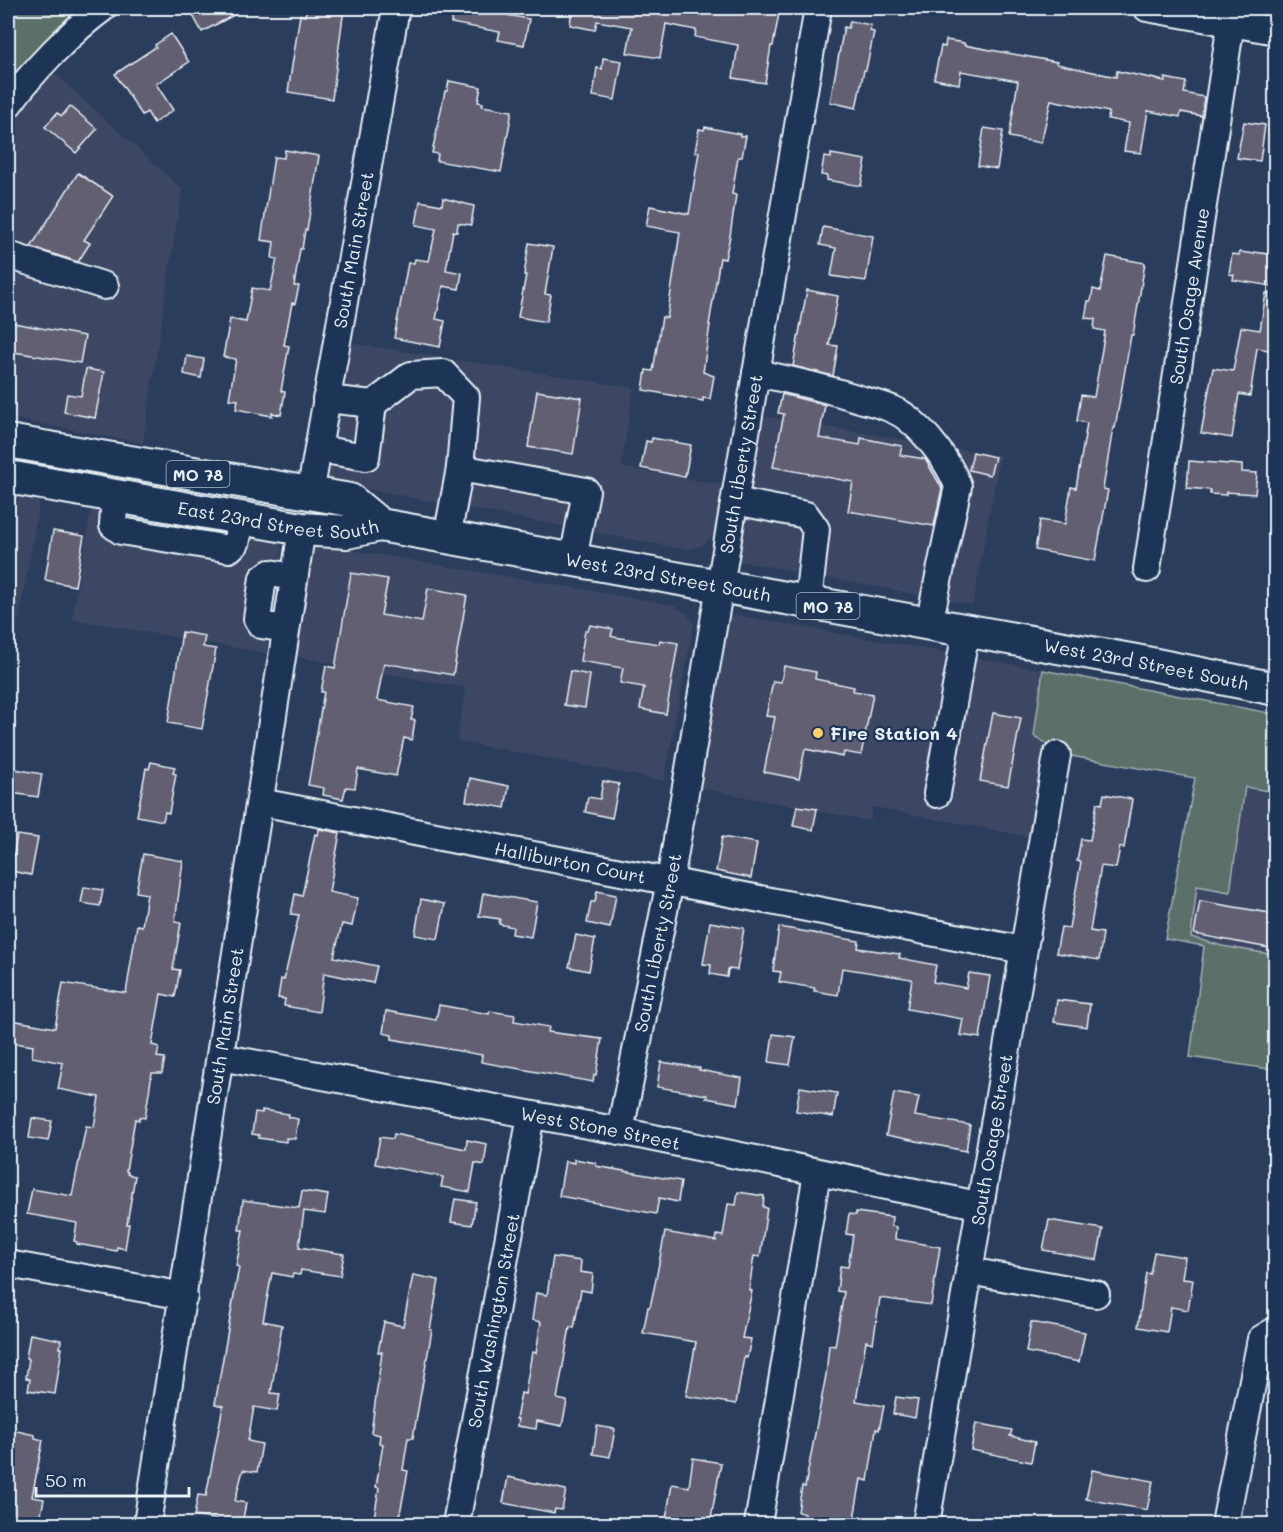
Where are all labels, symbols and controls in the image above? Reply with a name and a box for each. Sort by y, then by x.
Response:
street label: South Main Street [328,170,379,330]
street label: South Osage Avenue [1164,206,1214,386]
street label: South Liberty Street [714,372,768,555]
road number: MO 78 [166,461,230,487]
street label: East 23rd Street South [176,495,380,544]
street label: West 23rd Street South [563,547,773,607]
road number: MO 78 [796,593,860,619]
street label: West 23rd Street South [1042,633,1251,695]
place label: Fire Station 4 [830,721,958,745]
marker: Fire Station 4 [811,726,825,740]
street label: Halliburton Court [492,836,648,889]
street label: South Liberty Street [628,852,686,1034]
street label: South Main Street [201,946,249,1106]
street label: South Osage Street [965,1052,1018,1227]
street label: West Stone Street [519,1101,683,1155]
street label: South Washington Street [462,1211,525,1430]
scale bar [36,1460,189,1498]
text: 50 m [45,1468,87,1492]

